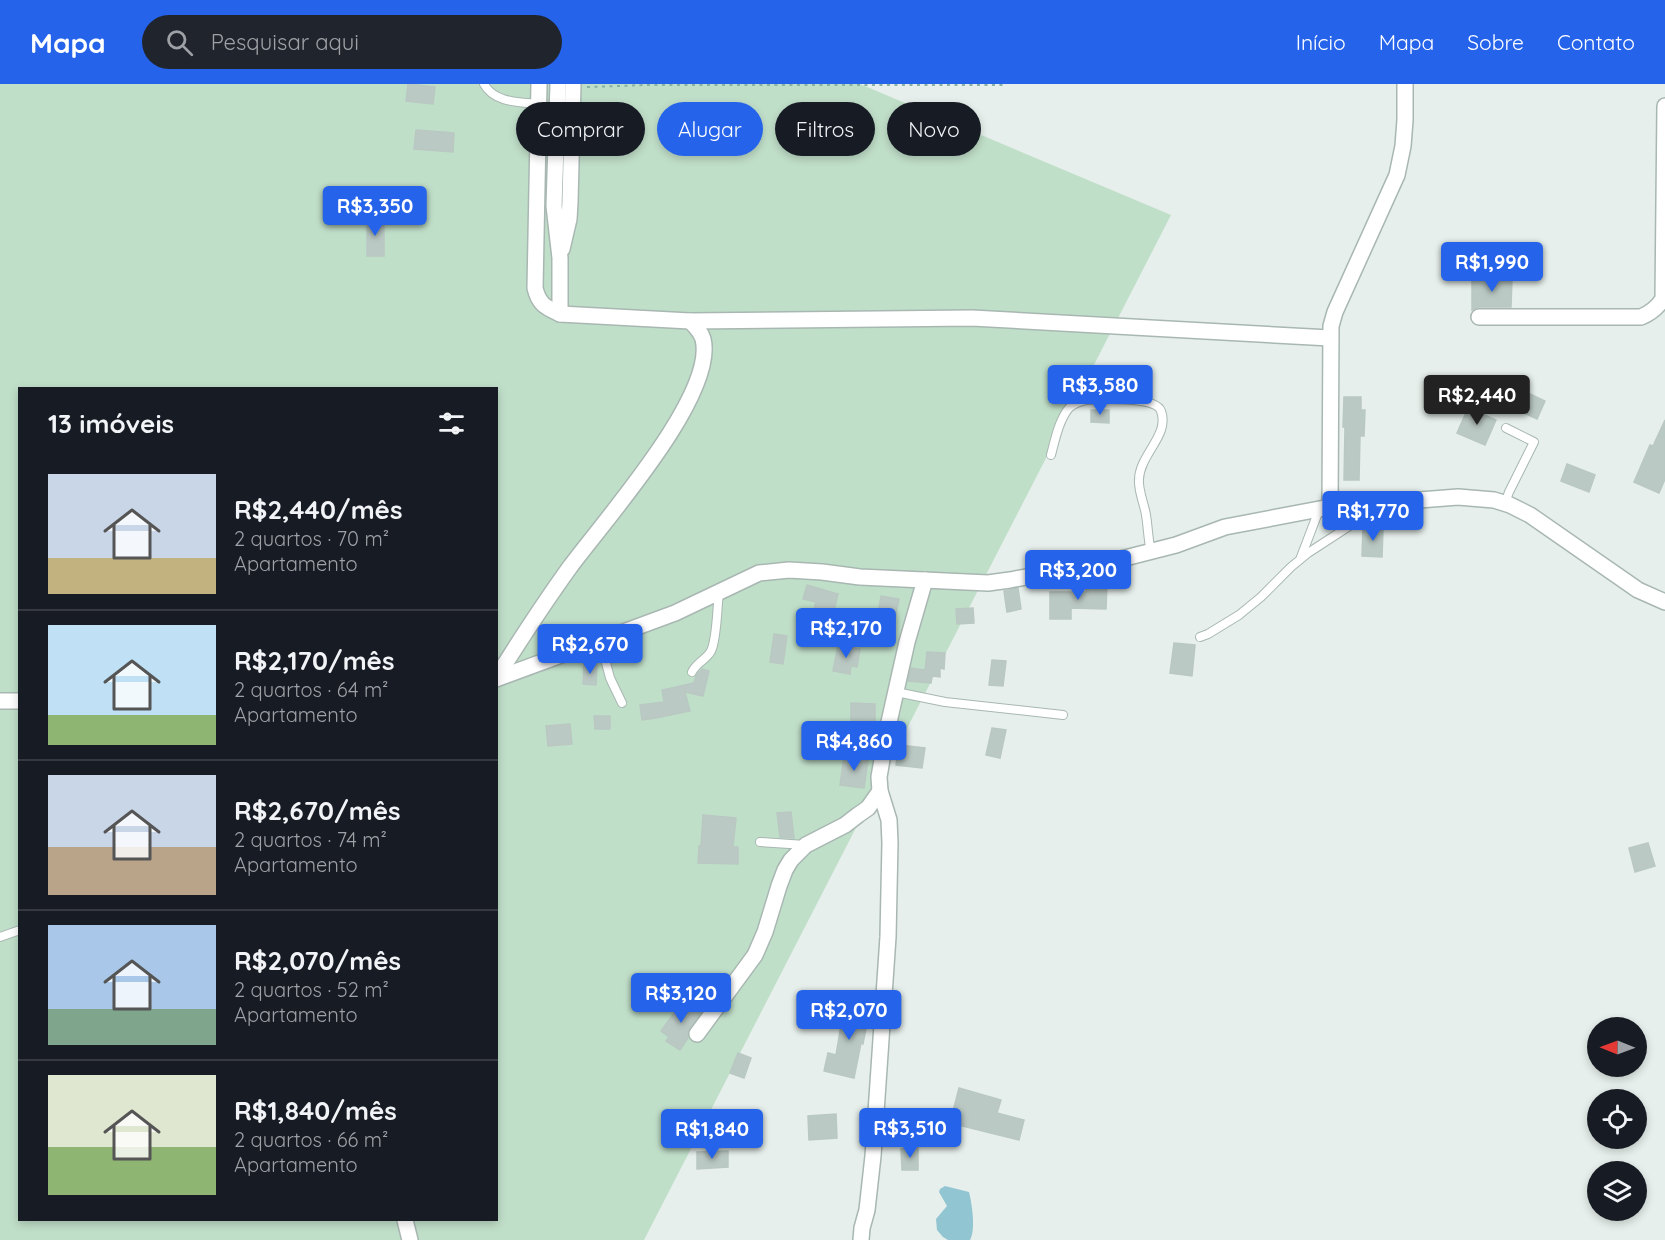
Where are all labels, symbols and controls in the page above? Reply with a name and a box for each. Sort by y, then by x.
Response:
search box [142,15,562,69]
text: Mapa [30,25,106,60]
icon: search [163,26,196,59]
text: Pesquisar aqui [211,28,359,56]
text: Início [1296,29,1346,55]
text: Mapa [1379,29,1434,55]
text: Sobre [1467,29,1524,55]
text: Contato [1557,29,1635,55]
chip: Comprar [516,102,645,156]
chip: Alugar [657,102,763,156]
chip: Filtros [775,102,875,156]
chip: Novo [887,102,981,156]
pin: R$3,350 [320,186,430,237]
text: R$3,350 [337,193,413,218]
pin: R$1,990 [1437,242,1547,293]
text: R$1,990 [1455,249,1529,274]
pin: R$3,580 [1045,365,1155,416]
text: R$3,580 [1062,372,1138,397]
pin: R$2,440 [1422,375,1532,426]
text: R$2,440 [1438,382,1516,407]
text: 13 imóveis [48,407,174,440]
icon: filters [435,407,468,440]
pin: R$1,770 [1318,491,1428,542]
text: R$2,440/mês [234,493,402,526]
icon: home [96,498,168,570]
text: R$1,770 [1336,498,1410,523]
text: 2 quartos · 70 m² [234,526,389,551]
pin: R$3,200 [1023,550,1133,601]
text: Apartamento [234,551,358,576]
text: R$3,200 [1039,557,1117,582]
pin: R$2,170 [791,608,901,659]
text: R$2,170 [810,615,882,640]
pin: R$2,670 [535,624,645,675]
text: R$2,670 [552,631,628,656]
text: R$2,170/mês [234,644,394,677]
icon: home [96,649,168,721]
text: 2 quartos · 64 m² [234,677,388,702]
text: Apartamento [234,702,358,727]
pin: R$4,860 [799,721,909,772]
text: R$4,860 [815,728,893,753]
text: R$2,670/mês [234,794,401,827]
icon: home [96,799,168,871]
text: 2 quartos · 74 m² [234,827,387,852]
text: Apartamento [234,852,358,877]
text: R$2,070/mês [234,944,401,977]
icon: home [96,949,168,1021]
pin: R$3,120 [626,973,736,1024]
text: 2 quartos · 52 m² [234,977,389,1002]
text: R$3,120 [645,980,717,1005]
pin: R$2,070 [794,990,904,1041]
text: R$2,070 [810,997,888,1022]
text: Apartamento [234,1002,358,1027]
north arrow [1587,1017,1647,1077]
map controls [1587,1017,1647,1221]
button: locate [1587,1089,1647,1149]
text: R$1,840/mês [234,1094,397,1127]
icon: home [96,1099,168,1171]
pin: R$3,510 [855,1108,965,1159]
pin: R$1,840 [657,1109,767,1160]
text: R$3,510 [873,1115,947,1140]
text: R$1,840 [675,1116,749,1141]
text: 2 quartos · 66 m² [234,1127,388,1152]
text: Apartamento [234,1152,358,1177]
button: layers [1587,1161,1647,1221]

